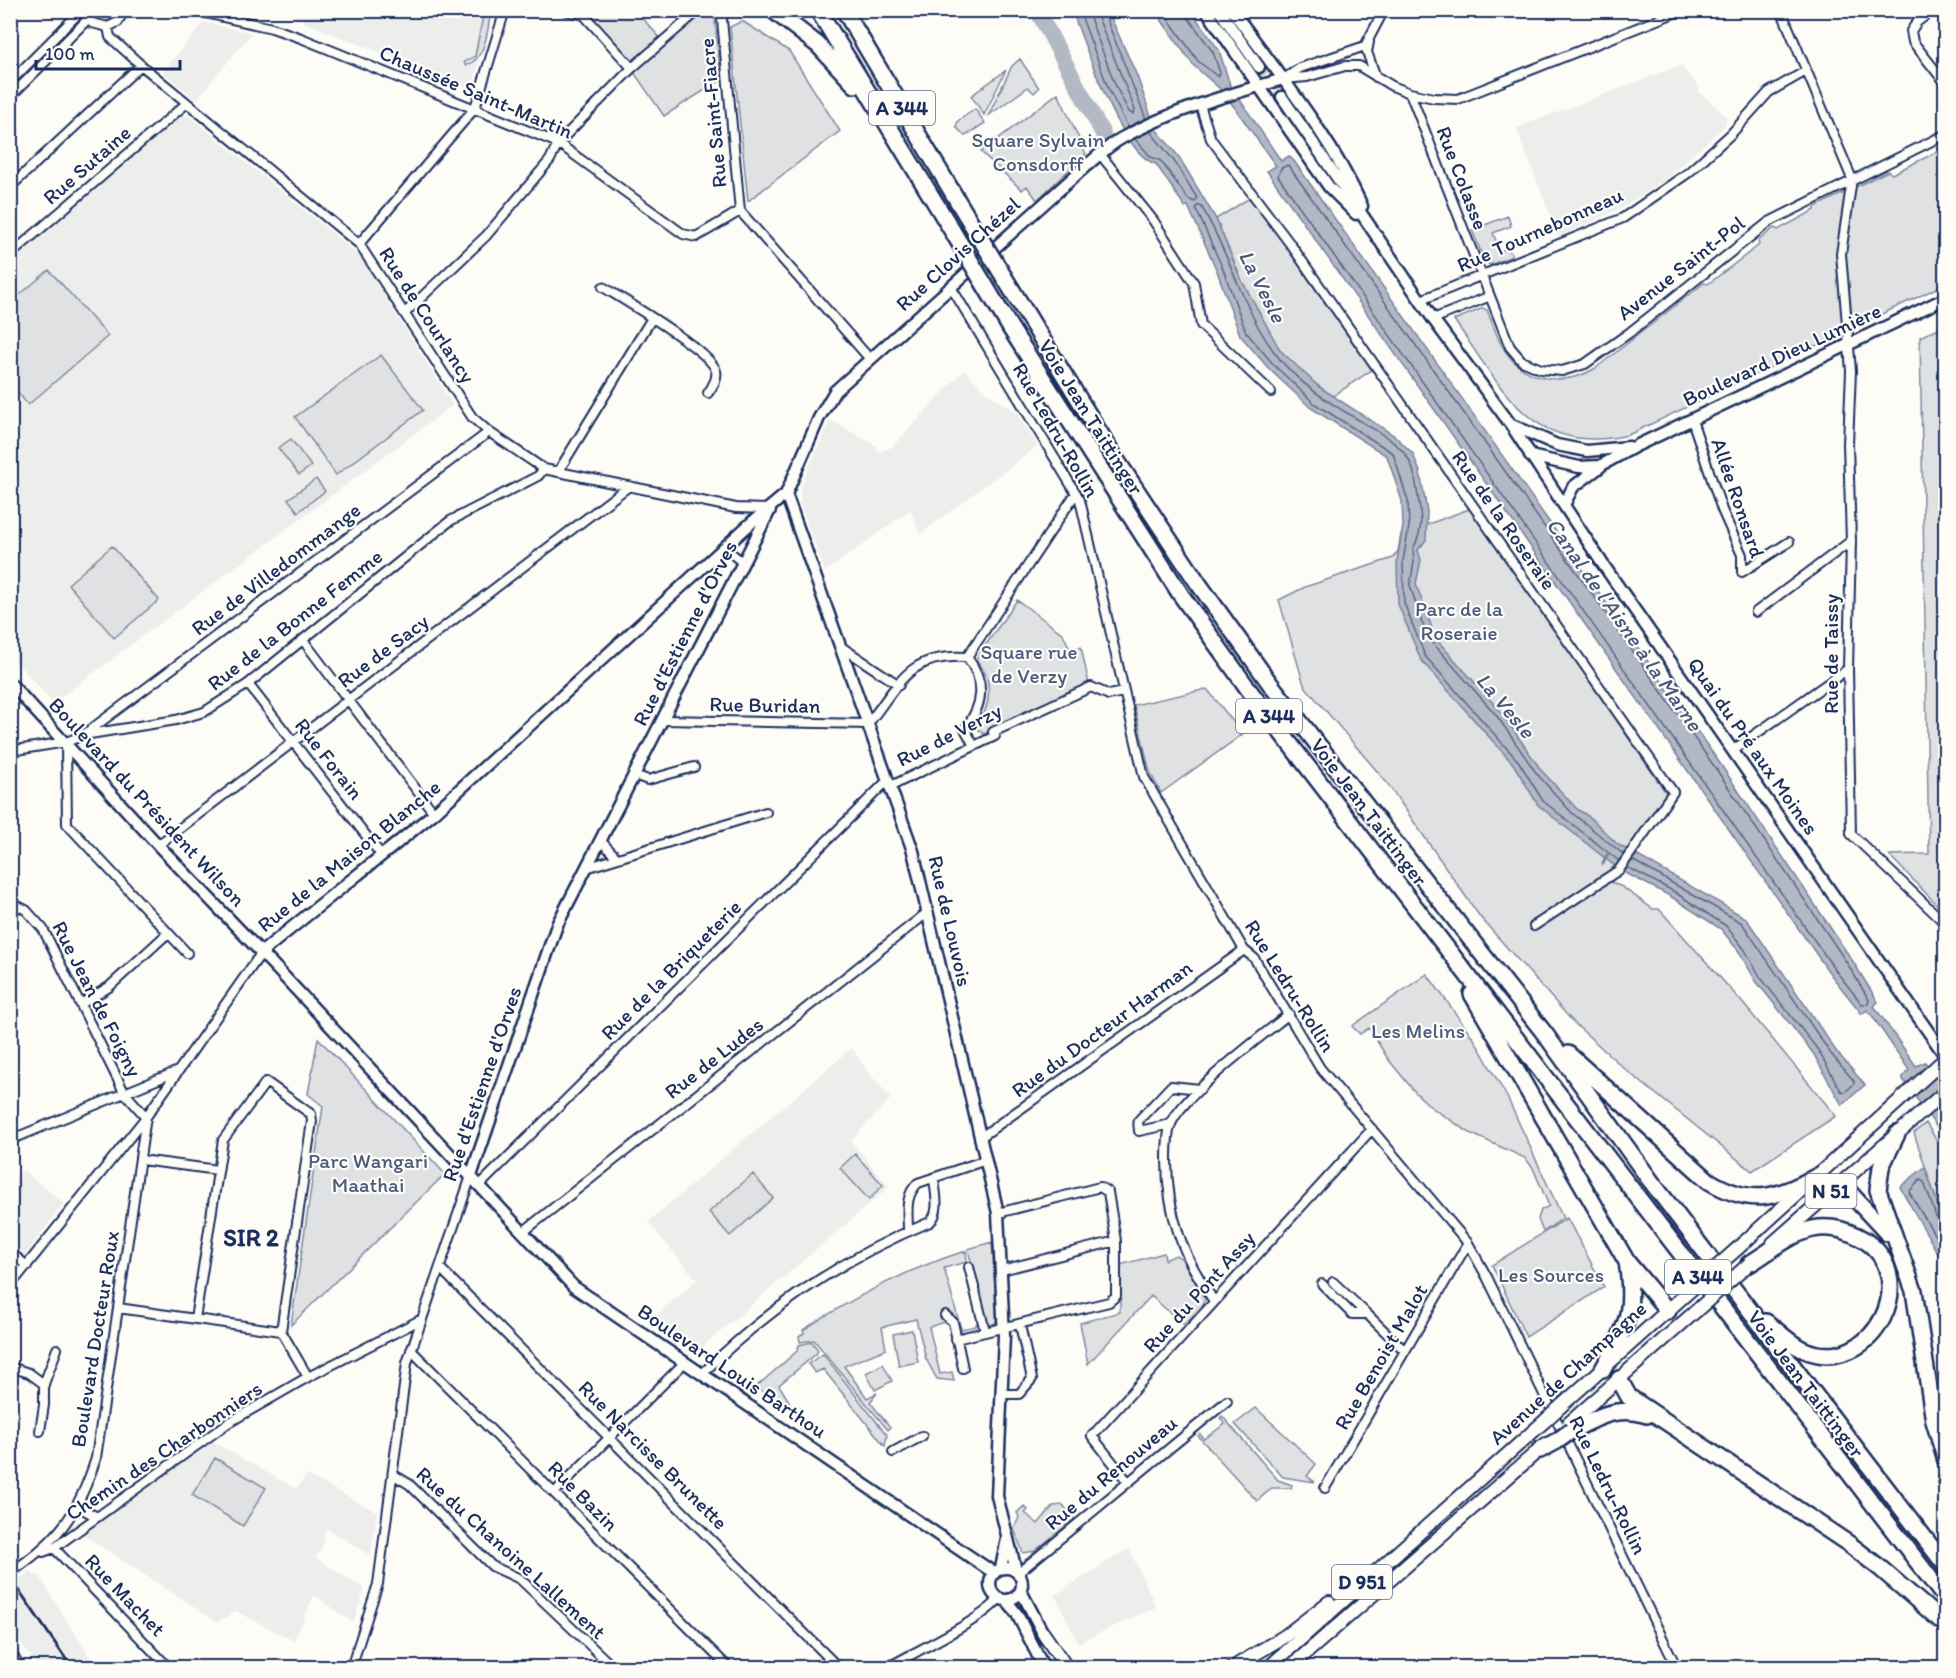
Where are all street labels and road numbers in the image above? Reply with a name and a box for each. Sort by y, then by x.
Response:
street label: Rue Saint-Fiacre [693,37,732,189]
street label: Chaussée Saint-Martin [376,39,577,144]
road number: A 344 [869,91,935,125]
street label: Rue Sutaine [38,120,136,209]
street label: Rue Colasse [1431,123,1494,233]
street label: Rue Tournebonneau [1453,182,1627,277]
street label: Rue Clovis Chézel [890,191,1025,316]
street label: Avenue Saint-Pol [1612,210,1750,325]
street label: Rue de Courlancy [374,242,481,388]
street label: Boulevard Dieu Lumière [1679,298,1885,412]
street label: Voie Jean Taittinger [1034,334,1150,500]
street label: Rue Ledru-Rollin [1008,358,1105,502]
street label: Allée Ronsard [1706,435,1771,562]
street label: Rue de la Roseraie [1447,445,1562,594]
street label: Rue de Villedommange [186,497,365,640]
street label: Rue d'Estienne d'Orves [627,536,742,730]
street label: Rue de la Bonne Femme [202,543,387,696]
street label: Rue de Taissy [1818,594,1843,714]
street label: Rue de Sacy [332,608,433,693]
street label: Quai du Pré aux Moines [1683,652,1824,839]
street label: Rue Buridan [709,691,821,718]
street label: Boulevard du Président Wilson [44,692,251,911]
street label: Rue de Verzy [892,697,1006,772]
road number: A 344 [1236,699,1302,733]
street label: Rue Forain [290,713,369,804]
street label: Voie Jean Taittinger [1306,733,1433,891]
street label: Rue de la Maison Blanche [252,774,445,937]
street label: Rue de Louvois [923,853,978,989]
street label: Rue de la Briqueterie [595,894,746,1045]
street label: Rue Ledru-Rollin [1240,915,1341,1057]
street label: Rue Jean de Foigny [47,917,148,1081]
street label: Rue du Docteur Harman [1007,955,1197,1103]
street label: Rue d'Estienne d'Orves [436,983,527,1185]
street label: Rue de Ludes [659,1011,768,1104]
road number: N 51 [1806,1174,1856,1208]
street label: Rue du Pont Assy [1137,1226,1260,1358]
street label: Boulevard Docteur Roux [65,1229,124,1449]
road number: A 344 [1665,1260,1731,1294]
street label: Rue Benoist Malot [1329,1279,1433,1434]
street label: Avenue de Champagne [1484,1296,1651,1450]
street label: Boulevard Louis Barthou [633,1298,832,1443]
street label: Voie Jean Taittinger [1743,1305,1870,1463]
street label: Chemin des Charbonniers [61,1375,267,1526]
street label: Rue Narcisse Brunette [574,1375,733,1535]
street label: Rue du Renouveau [1039,1410,1182,1535]
street label: Rue Ledru-Rollin [1564,1411,1653,1558]
street label: Rue Bazin [543,1455,624,1536]
street label: Rue du Chanoine Lallement [411,1461,611,1644]
street label: Rue Machet [80,1548,171,1641]
road number: D 951 [1332,1565,1392,1599]

